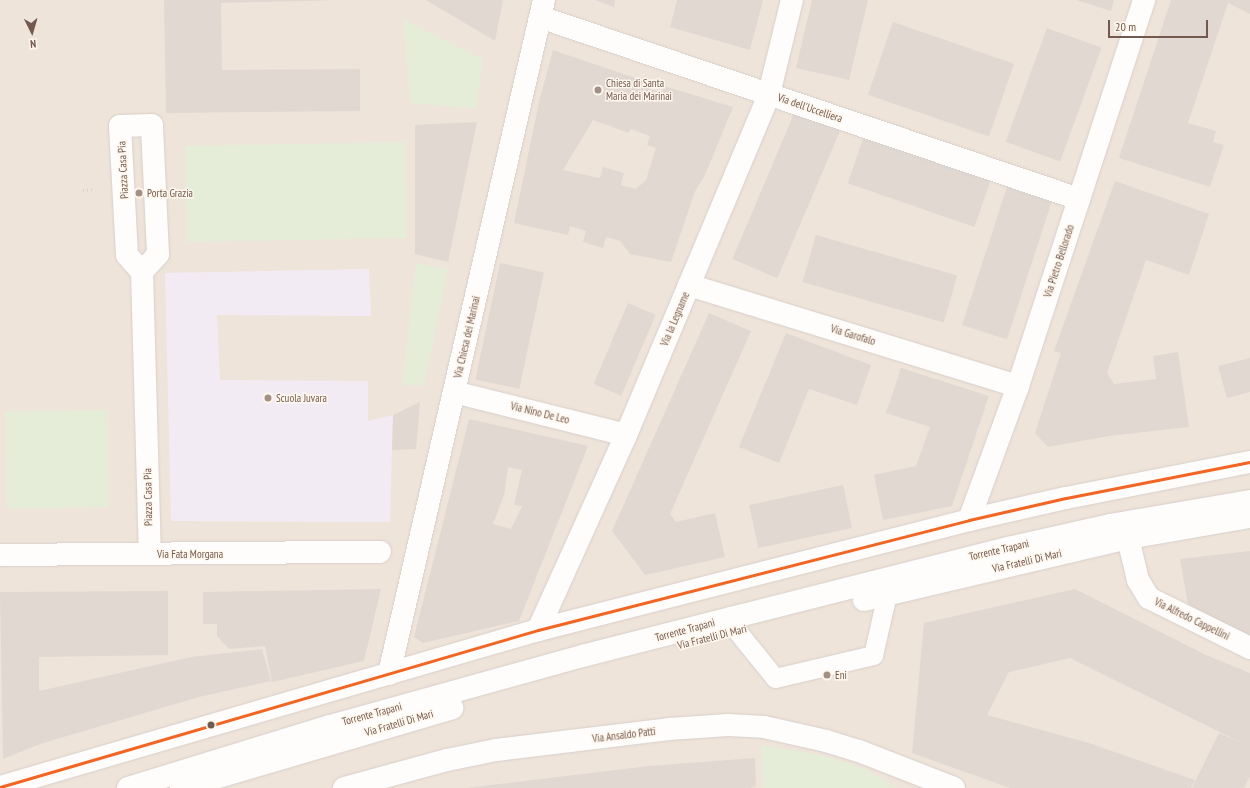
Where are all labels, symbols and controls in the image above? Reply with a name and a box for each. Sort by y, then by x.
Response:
north arrow [12,12,52,52]
scale bar [1110,12,1210,38]
text: 20 m [1115,19,1136,34]
text: N [29,37,37,51]
place label: Chiesa di Santa Maria dei Marinai [606,77,672,103]
marker: Chiesa di Santa Maria dei Marinai [593,85,603,95]
street label: Via dell'Uccelliera [776,91,844,125]
street label: Piazza Casa Pia [115,141,131,199]
place label: Porta Grazia [147,186,193,200]
marker: Porta Grazia [134,188,144,198]
street label: Via Pietro Bellorado [1041,223,1077,299]
street label: Via la Legname [658,290,692,348]
street label: Via Chiesa dei Marinai [451,295,483,379]
street label: Via Garofalo [829,322,877,348]
place label: Scuola Juvara [276,391,327,405]
marker: Scuola Juvara [263,393,273,403]
street label: Via Nino De Leo [509,399,571,427]
street label: Piazza Casa Pia [141,468,155,526]
street label: Torrente Trapani [968,537,1030,563]
street label: Via Fata Morgana [157,547,223,561]
street label: Via Fratelli Di Mari [991,547,1063,575]
street label: Via Alfredo Cappellini [1152,595,1232,643]
street label: Torrente Trapani [654,616,716,644]
street label: Via Fratelli Di Mari [676,622,748,652]
place label: Eni [835,668,847,682]
marker: Eni [822,670,832,680]
street label: Torrente Trapani [341,700,403,728]
street label: Via Fratelli Di Mari [363,707,435,739]
unlabelled marker [206,720,216,730]
street label: Via Ansaldo Patti [591,725,657,745]

